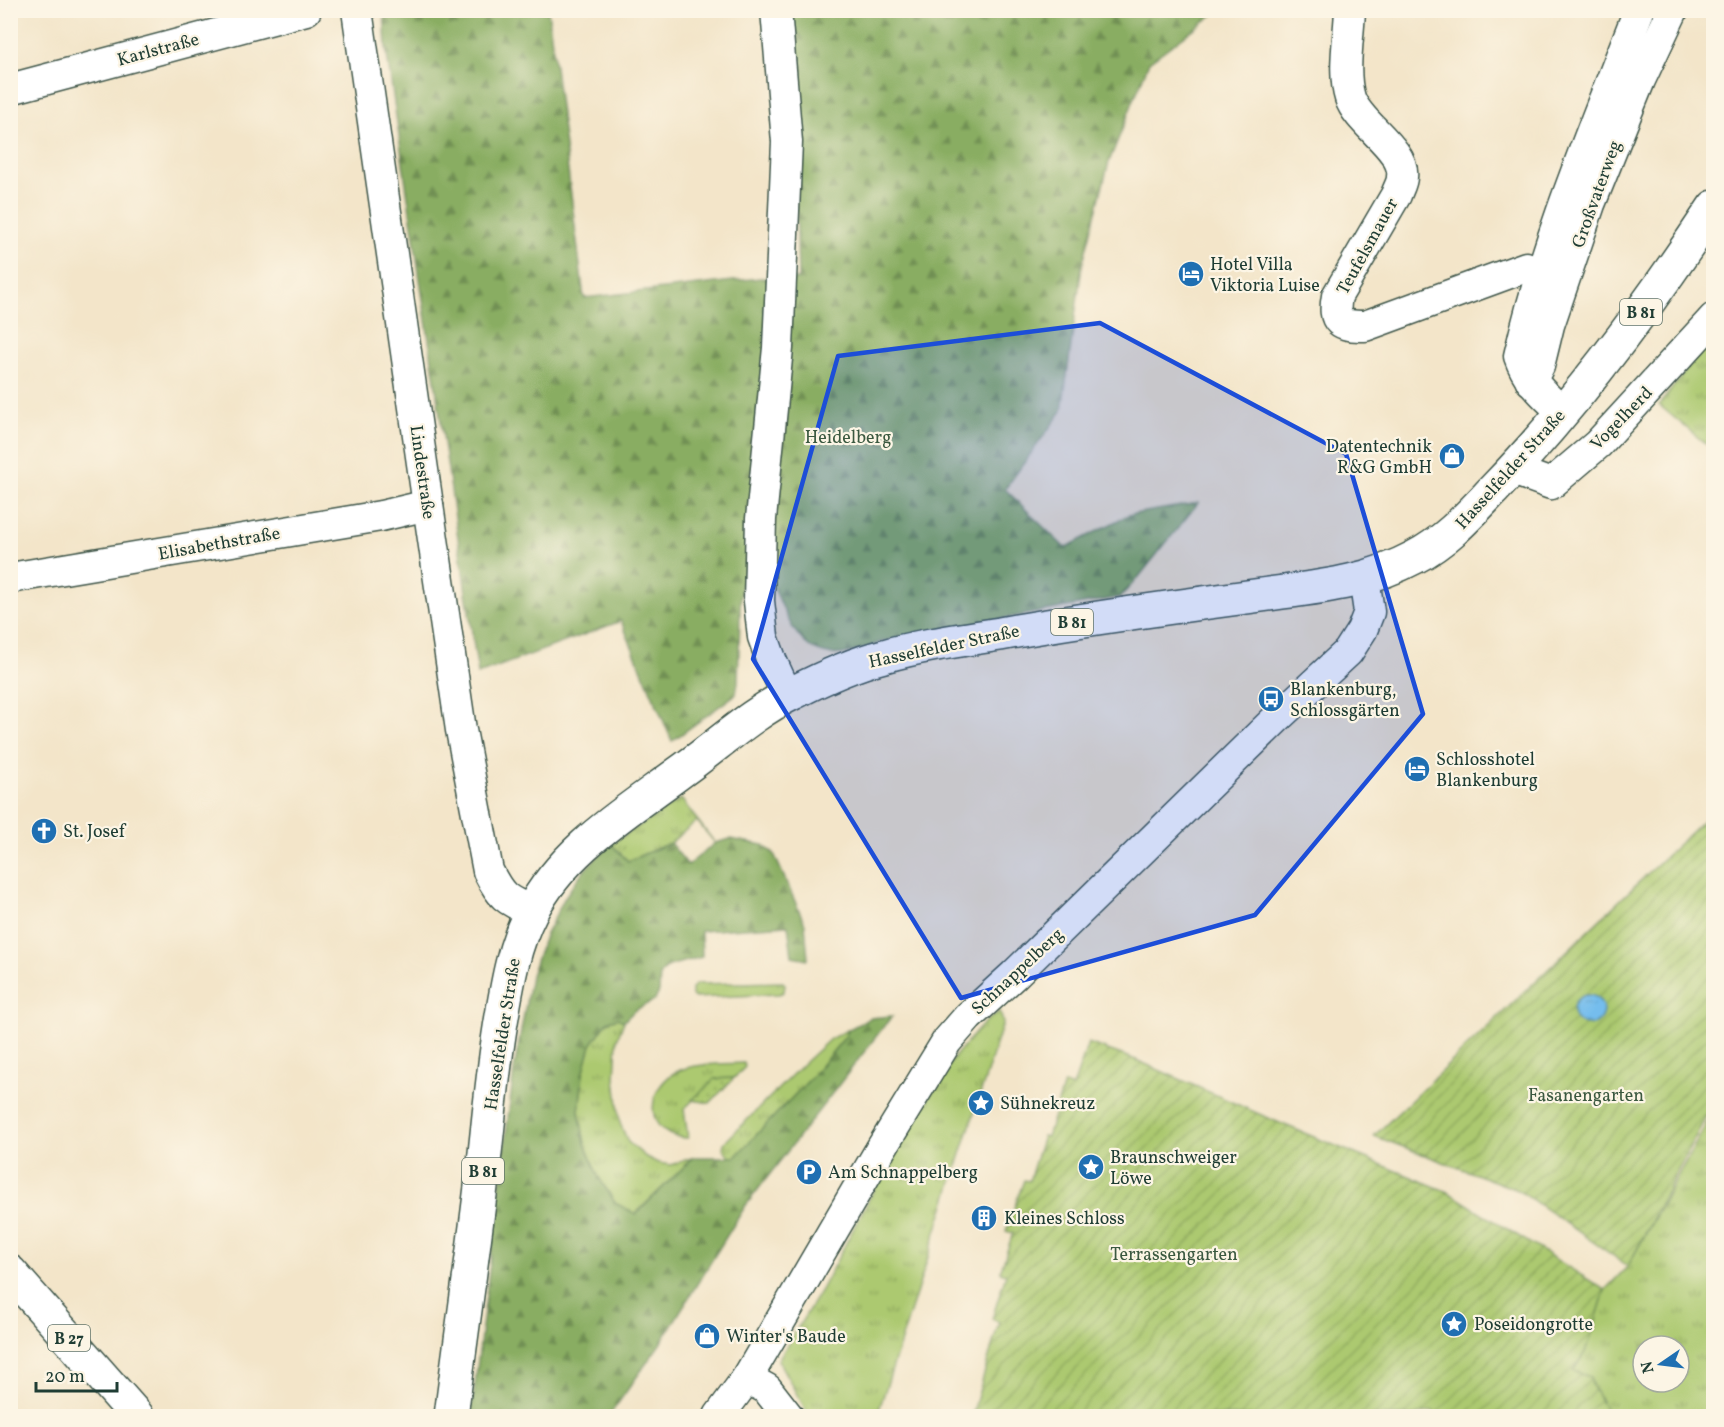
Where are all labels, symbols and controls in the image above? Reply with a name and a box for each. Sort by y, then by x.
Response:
street label: Karlstraße [115,28,202,73]
street label: Großvaterweg [1566,137,1628,252]
street label: Teufelsmauer [1331,194,1405,300]
place label: Hotel Villa Viktoria Luise [1210,253,1320,299]
hotel icon: Hotel Villa Viktoria Luise [1176,259,1206,289]
road number: B 81 [1620,299,1662,325]
street label: Vogelherd [1585,381,1659,457]
street label: Hasselfelder Straße [1450,404,1572,536]
street label: Lindestraße [403,424,440,521]
park label: Heidelberg [805,426,891,451]
place label: Datentechnik R&G GmbH [1326,435,1432,481]
shop icon: Datentechnik R&G GmbH [1437,441,1467,471]
street label: Elisabethstraße [156,521,282,568]
road number: B 81 [1051,609,1093,635]
street label: Hasselfelder Straße [866,619,1022,676]
place label: Blankenburg, Schlossgärten [1290,678,1400,724]
bus stop icon: Blankenburg, Schlossgärten [1256,684,1286,714]
place label: Schlosshotel Blankenburg [1436,748,1538,794]
hotel icon: Schlosshotel Blankenburg [1402,754,1432,784]
church icon: St. Josef [29,816,59,846]
place label: St. Josef [63,820,127,845]
street label: Schnappelberg [966,923,1070,1021]
street label: Hasselfelder Straße [479,956,528,1112]
park label: Fasanengarten [1528,1084,1644,1109]
place icon: Sühnekreuz [966,1088,996,1118]
place label: Sühnekreuz [1000,1092,1095,1117]
place label: Braunschweiger Löwe [1110,1146,1237,1192]
place icon: Braunschweiger Löwe [1076,1152,1106,1182]
parking icon: Am Schnappelberg [794,1157,824,1187]
road number: B 81 [462,1158,504,1184]
place label: Am Schnappelberg [828,1161,978,1186]
building icon: Kleines Schloss [969,1203,999,1233]
place label: Kleines Schloss [1004,1207,1125,1232]
park label: Terrassengarten [1110,1243,1238,1268]
place icon: Poseidongrotte [1439,1309,1469,1339]
place label: Poseidongrotte [1474,1313,1593,1338]
shop icon: Winter's Baude [692,1321,722,1351]
road number: B 27 [48,1325,90,1351]
place label: Winter's Baude [726,1325,846,1350]
north arrow [1631,1334,1691,1394]
scale bar [36,1355,117,1393]
text: N [1636,1358,1660,1375]
text: 20 m [45,1365,85,1390]

